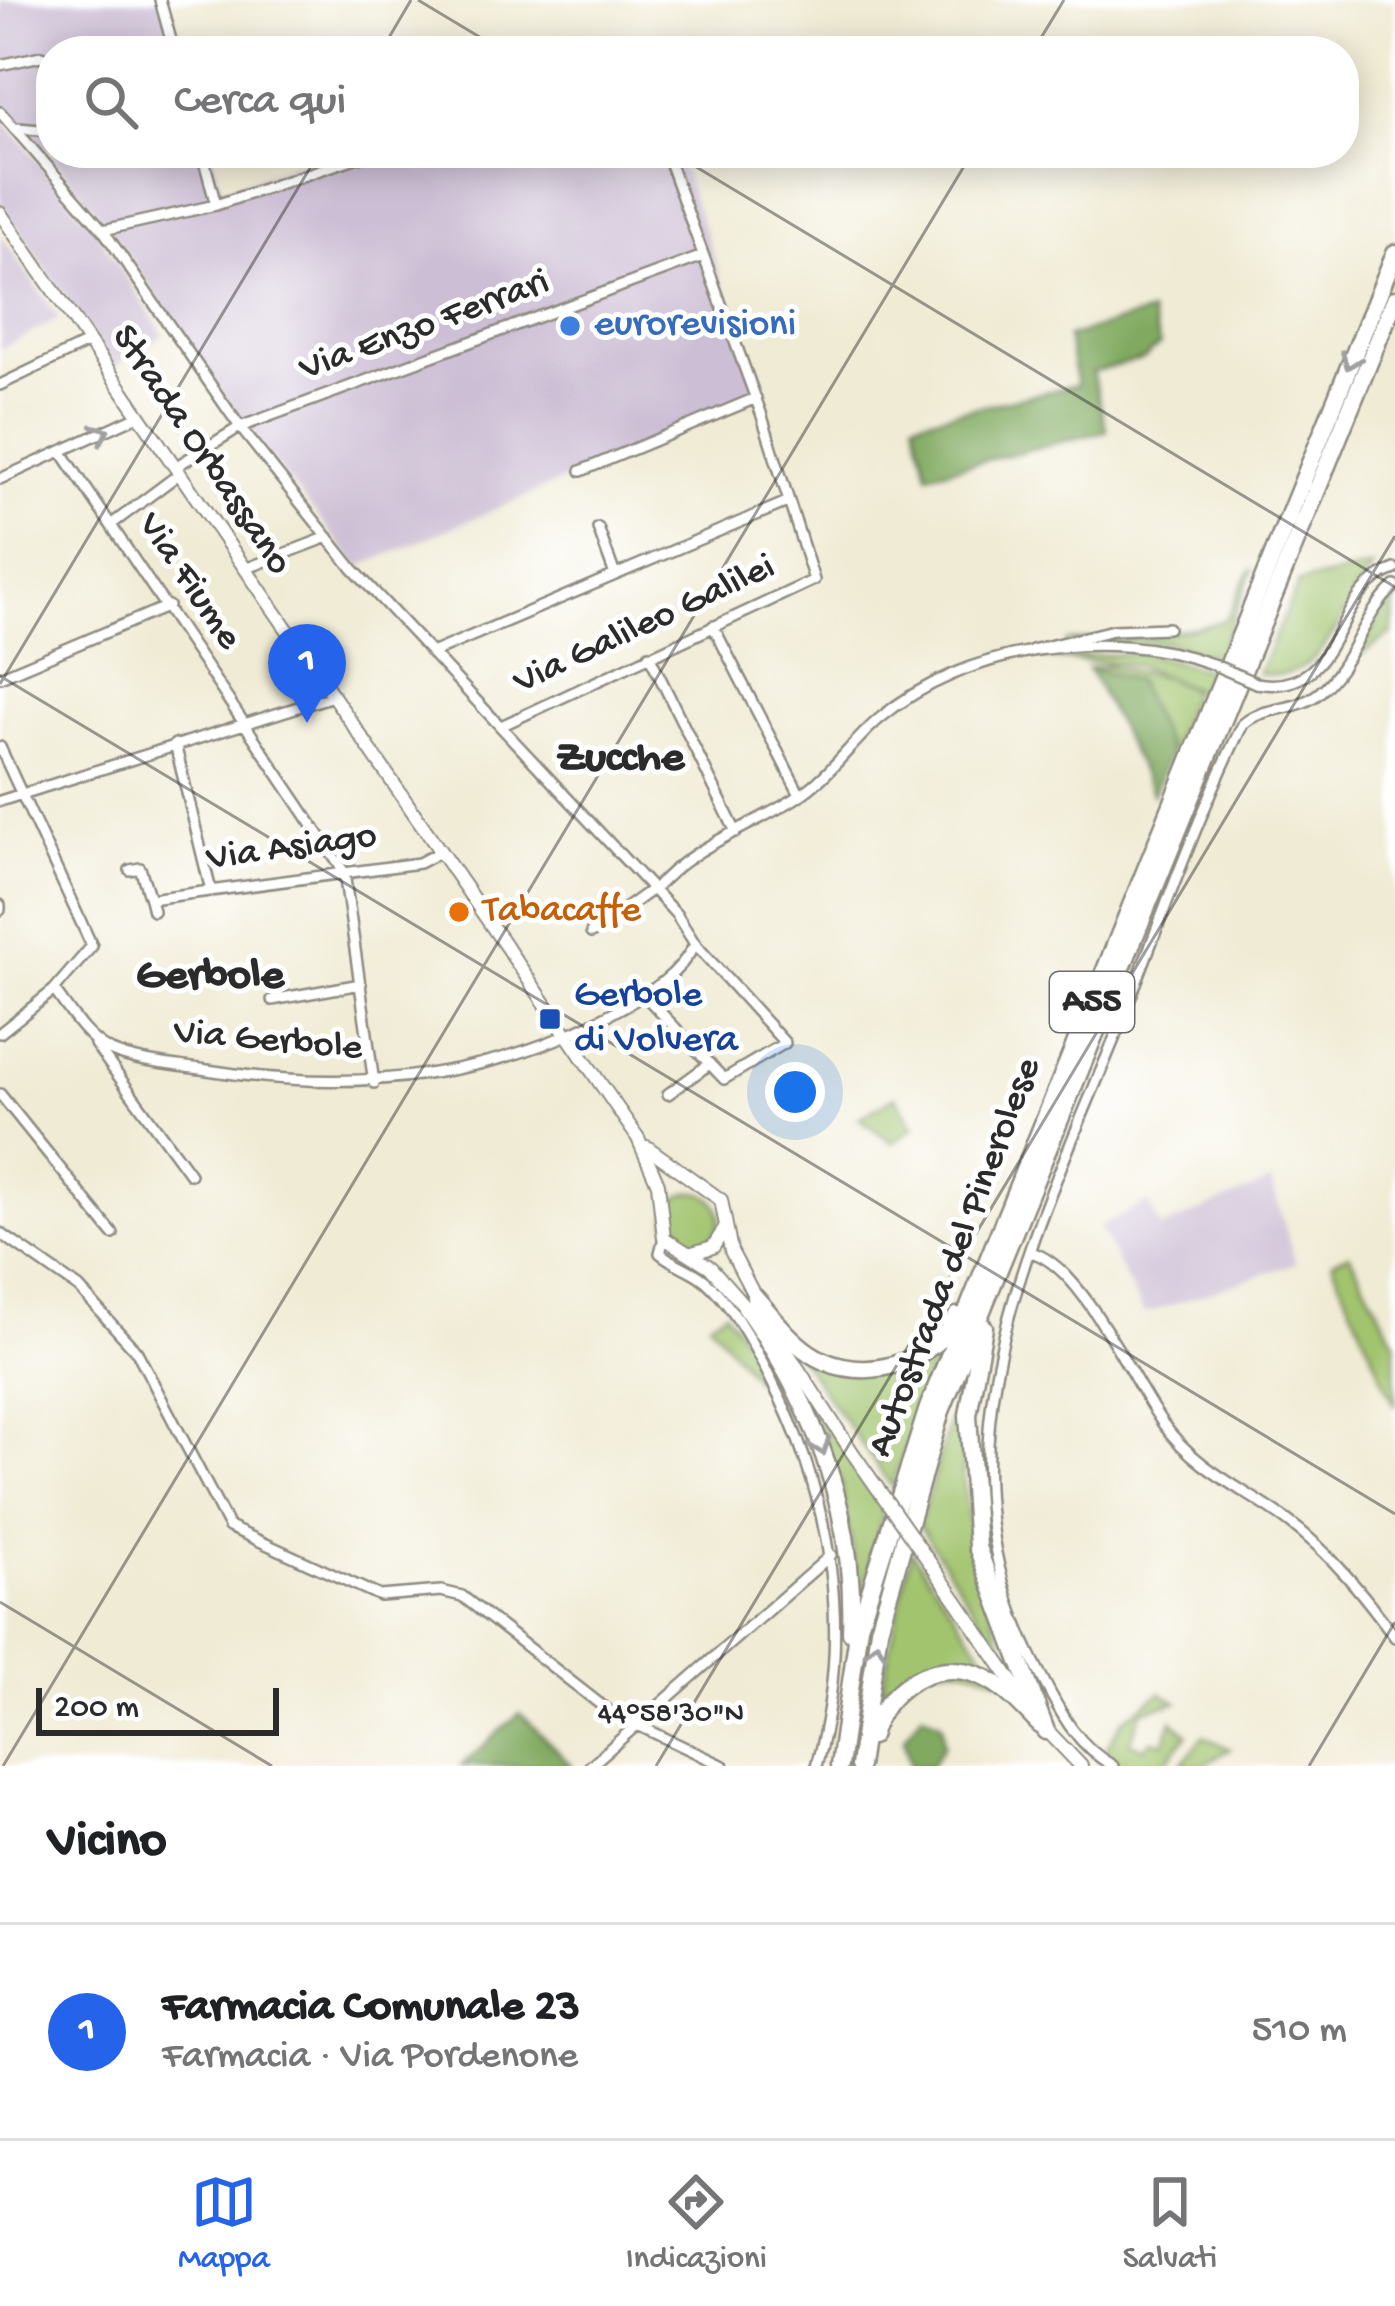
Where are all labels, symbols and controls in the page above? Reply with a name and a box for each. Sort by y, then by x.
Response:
search box [36,36,1359,168]
icon: search [78,69,144,135]
text: Cerca qui [174,76,346,129]
street label: Via Enzo Ferrari [293,261,556,394]
place label: eurorevisioni [594,303,796,349]
marker: eurorevisioni [557,313,583,339]
street label: Strada Orbassano [99,317,301,585]
one-way arrow [1340,349,1364,370]
one-way arrow [88,424,110,448]
street label: Via Fiume [125,504,251,660]
street label: Via Galileo Galilei [506,545,783,707]
pin: 1 [268,624,346,723]
district label: Zucche [556,733,686,786]
street label: Via Asiago [203,814,380,884]
place label: Tabacaffe [481,889,642,935]
marker: Tabacaffe [446,899,472,925]
district label: Gerbole [136,951,286,1004]
road number: A55 [1050,972,1134,1032]
place label: Gerbole di Volvera [574,974,739,1065]
marker: Gerbole di Volvera [537,1006,563,1032]
street label: Via Gerbole [171,1011,365,1073]
street label: Autostrada del Pinerolese [859,1051,1054,1464]
your location [765,1062,825,1122]
one-way arrow [807,1436,831,1457]
one-way arrow [862,1640,888,1660]
scale bar [36,1682,279,1735]
text: 200 m [54,1690,139,1728]
text: 44°58'30"N [598,1698,744,1733]
text: Vicino [48,1814,167,1874]
text: Farmacia Comunale 23 [162,1982,580,2035]
text: 1 [79,2009,95,2055]
text: 510 m [1252,2009,1347,2055]
text: Farmacia · Via Pordenone [162,2035,578,2081]
tab: Mappa [178,2169,270,2279]
tab: Indicazioni [626,2169,767,2279]
tab: Salvati [1123,2169,1217,2279]

